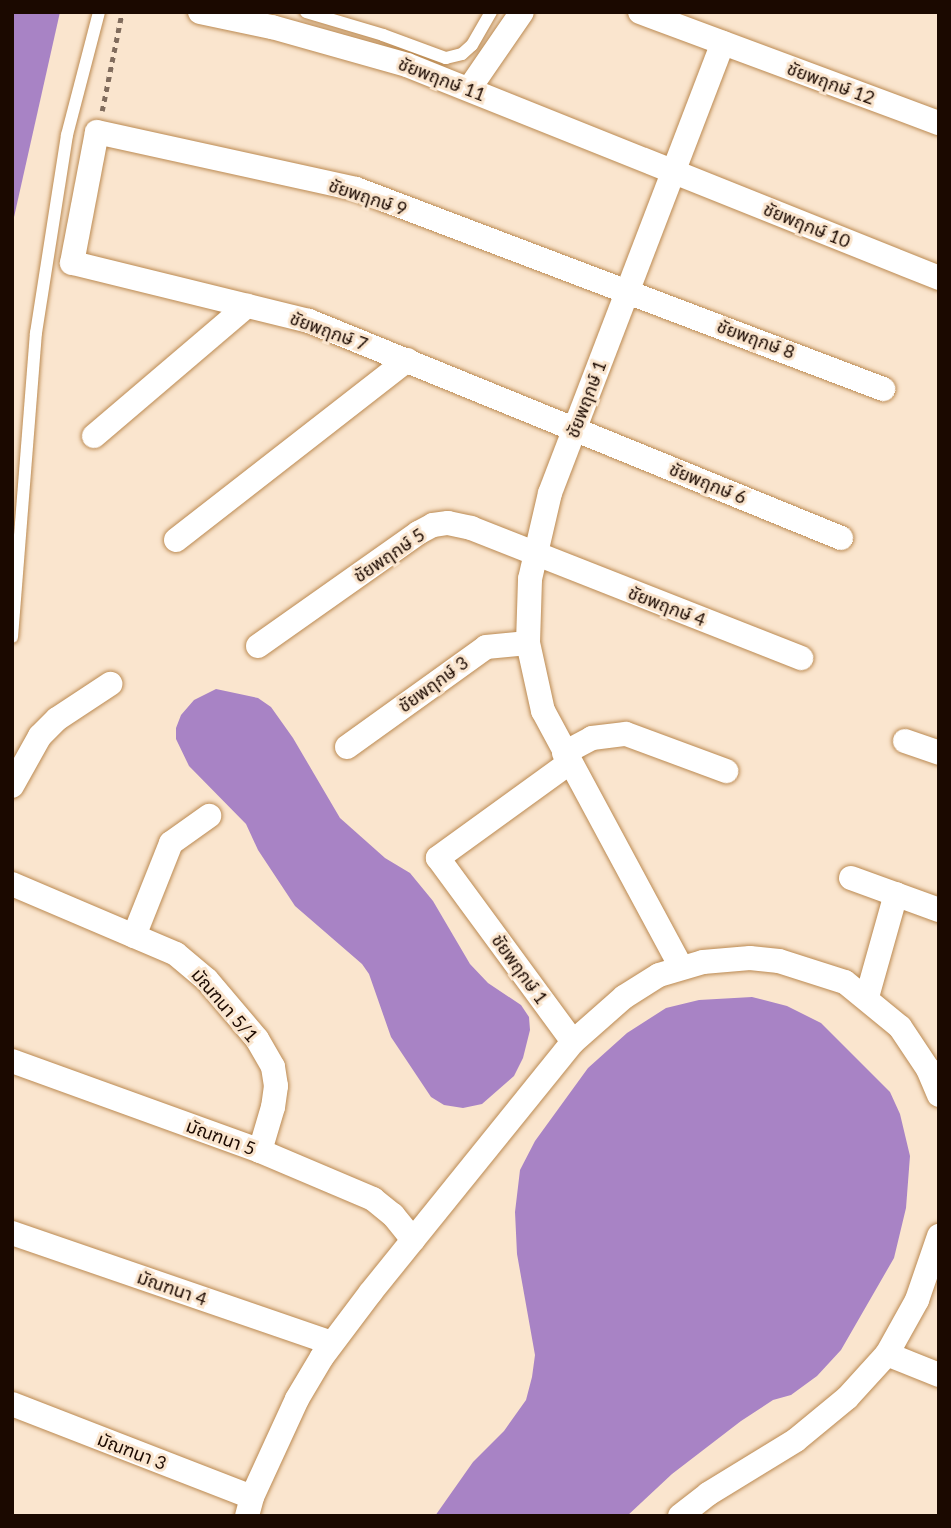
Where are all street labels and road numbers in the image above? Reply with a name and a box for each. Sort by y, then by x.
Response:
street label: ชัยพฤกษ์ 11 [395,52,489,106]
street label: ชัยพฤกษ์ 12 [784,57,878,109]
street label: ชัยพฤกษ์ 9 [326,174,410,220]
street label: ชัยพฤกษ์ 10 [760,198,854,252]
street label: ชัยพฤกษ์ 7 [287,307,371,355]
street label: ชัยพฤกษ์ 8 [714,315,798,363]
street label: ชัยพฤกษ์ 1 [561,357,611,441]
street label: ชัยพฤกษ์ 6 [666,458,750,508]
street label: ชัยพฤกษ์ 5 [349,523,429,587]
street label: ชัยพฤกษ์ 4 [625,581,709,631]
street label: ชัยพฤกษ์ 3 [394,651,472,717]
street label: ชัยพฤกษ์ 1 [487,930,553,1008]
street label: มัณฑนา 5/1 [187,964,263,1046]
street label: มัณฑนา 5 [183,1115,259,1159]
street label: มัณฑนา 4 [134,1266,210,1310]
street label: มัณฑนา 3 [94,1428,170,1474]

